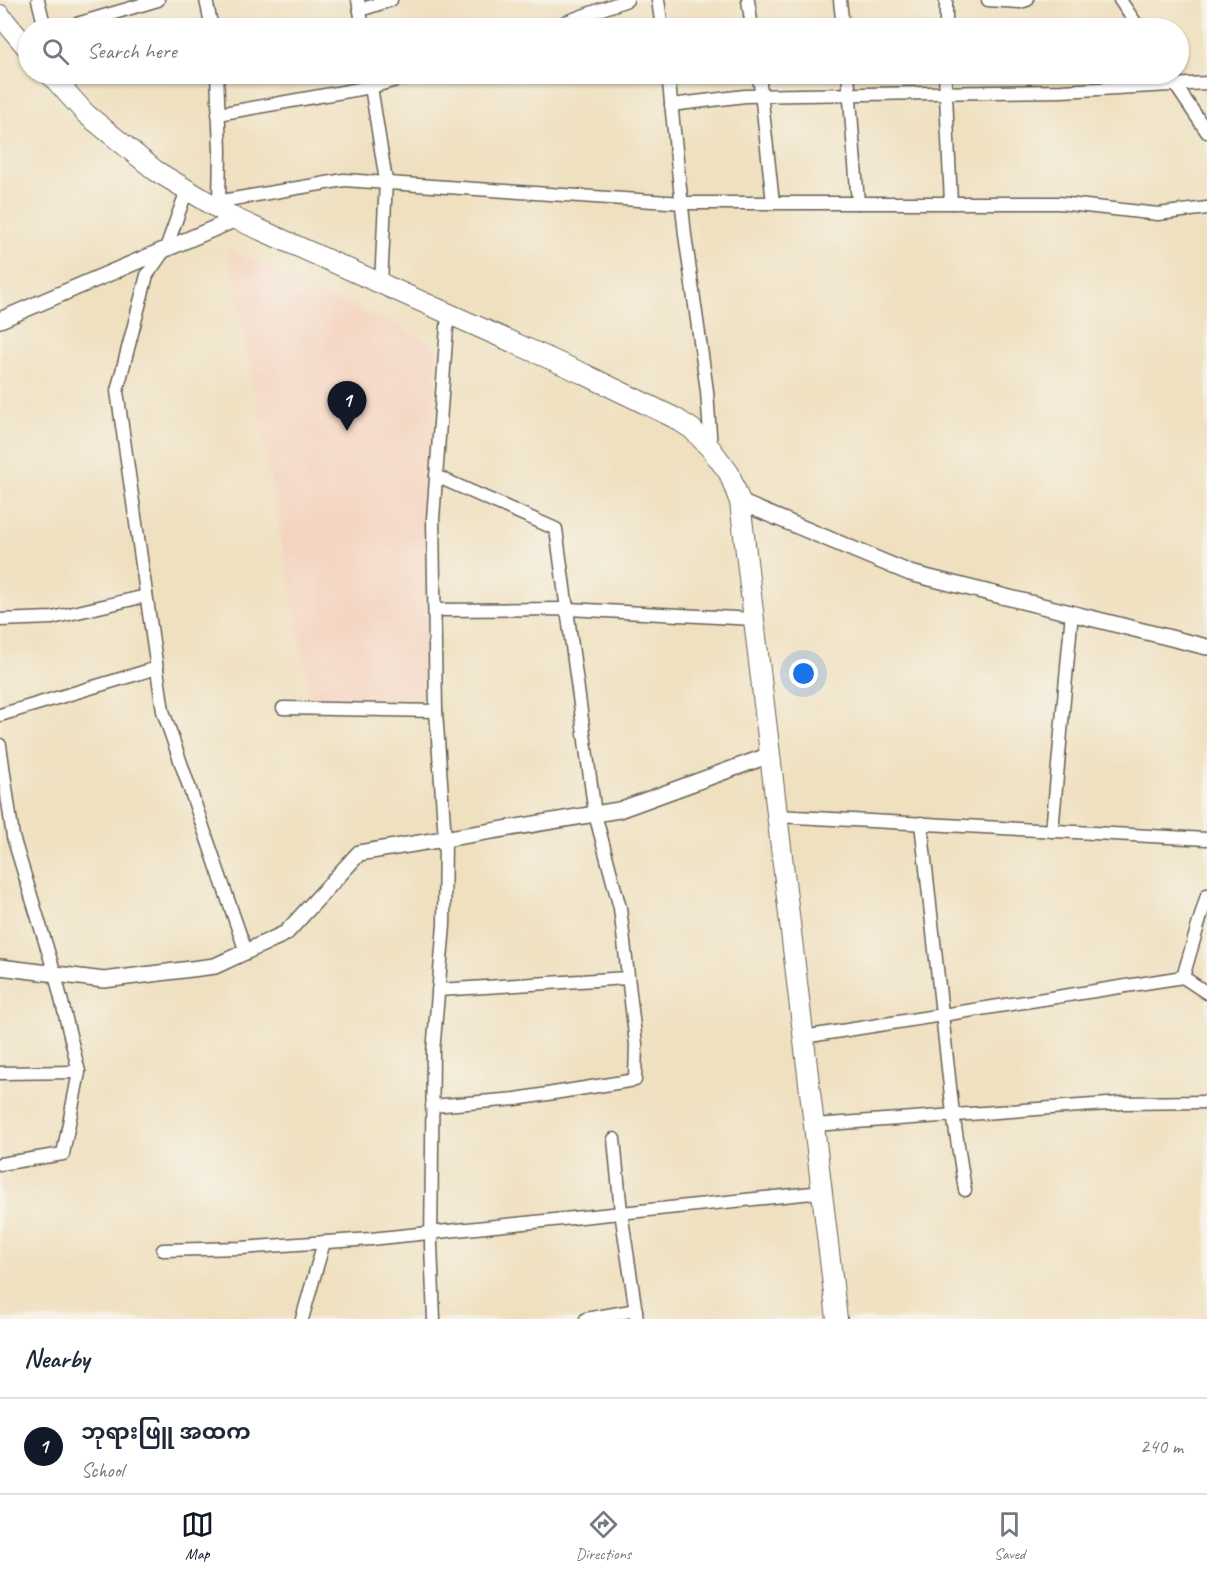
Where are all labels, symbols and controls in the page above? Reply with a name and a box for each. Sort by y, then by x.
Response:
search box [18,18,1189,84]
icon: search [39,35,72,68]
text: Search here [87,37,177,65]
pin: 1 [328,382,366,431]
your location [789,659,818,688]
text: Nearby [24,1342,89,1375]
text: ဘုရားဖြူ အထက [81,1418,251,1446]
text: 1 [39,1434,48,1459]
text: 240 m [1140,1434,1183,1459]
text: School [81,1458,124,1483]
tab: Map [181,1508,214,1564]
tab: Directions [576,1508,631,1564]
tab: Saved [993,1508,1026,1564]

